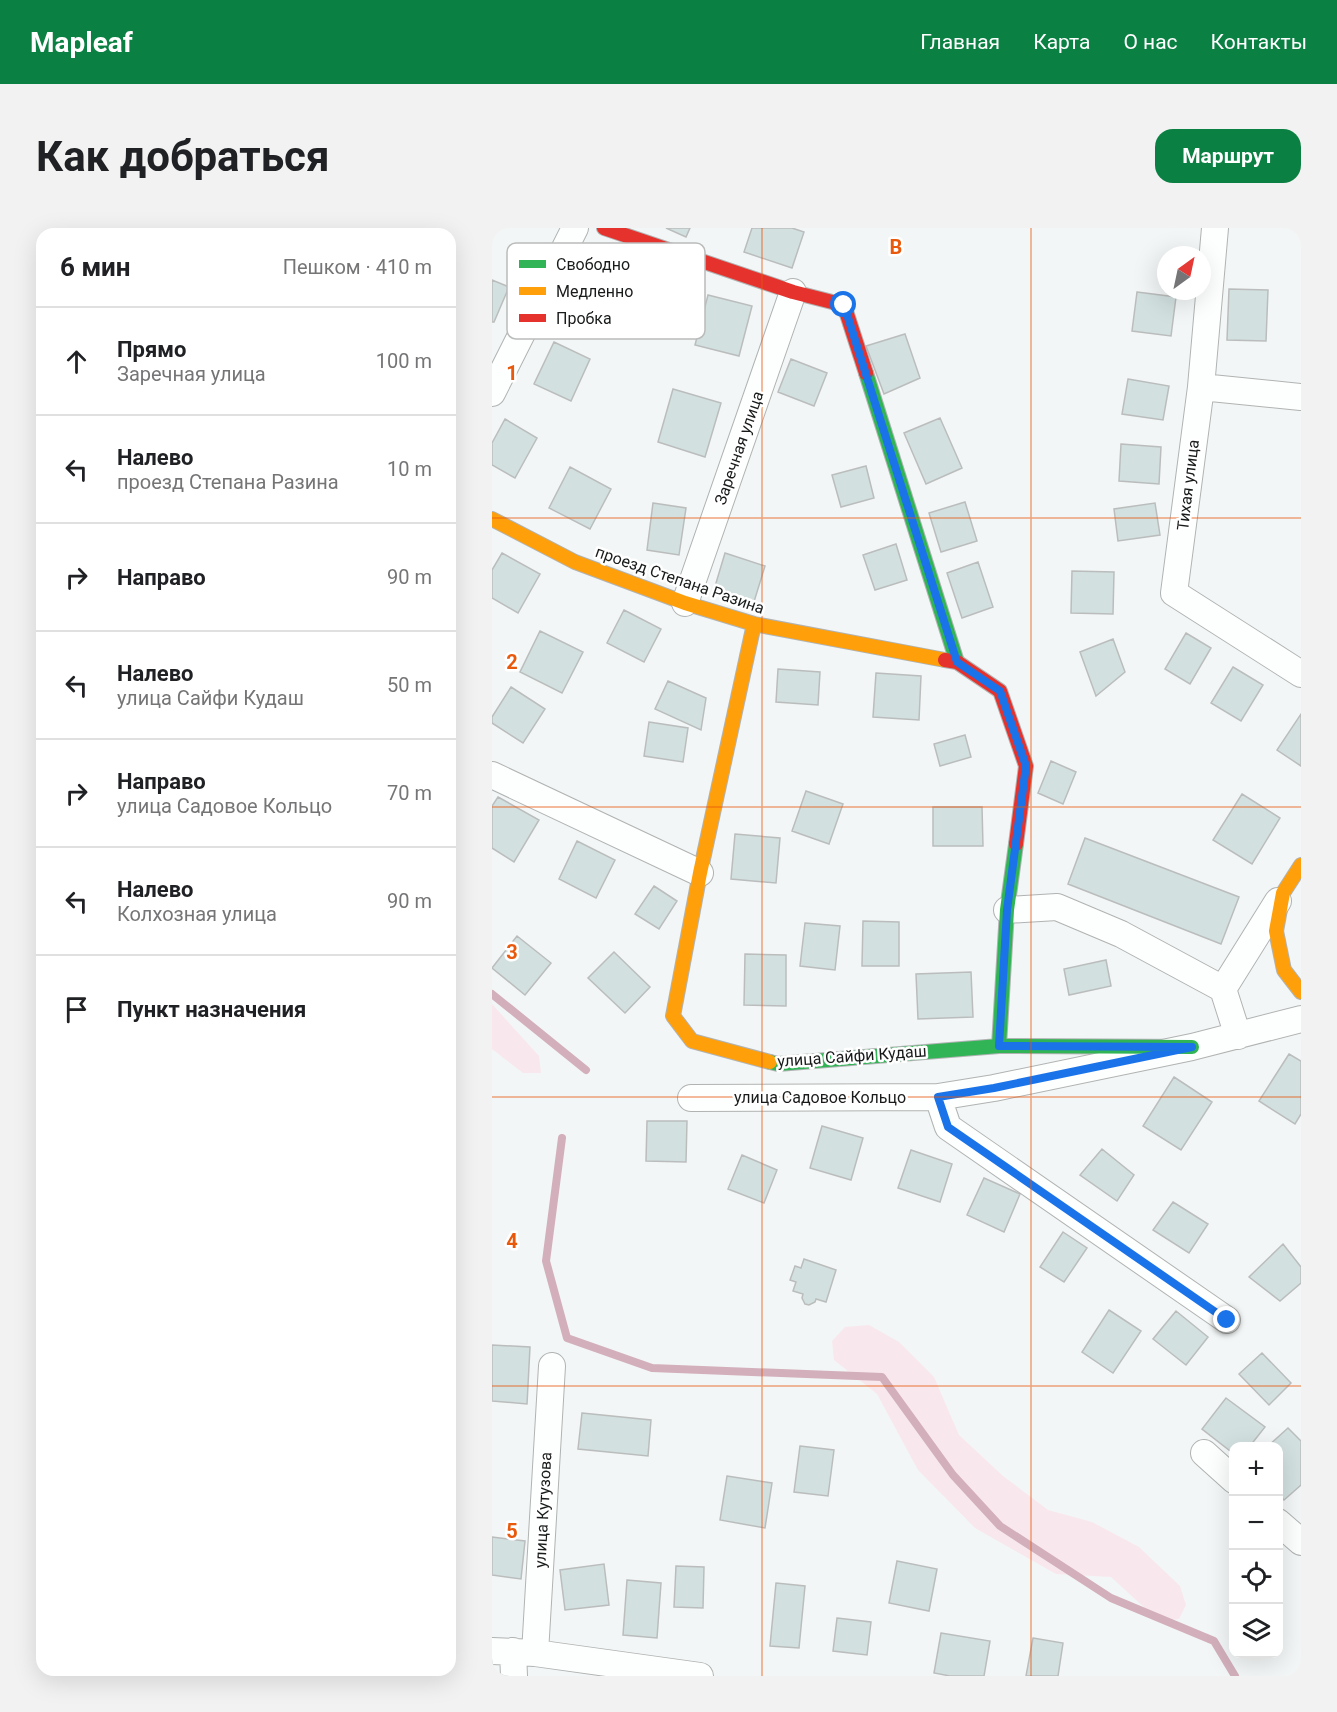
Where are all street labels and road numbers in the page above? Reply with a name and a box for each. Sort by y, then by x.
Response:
street label: Заречная улица [711,389,767,507]
street label: Тихая улица [1173,439,1203,531]
street label: проезд Степана Разина [593,542,767,618]
street label: улица Сайфи Кудаш [777,1041,927,1071]
street label: улица Садовое Кольцо [734,1088,906,1107]
street label: улица Кутузова [530,1452,556,1568]

